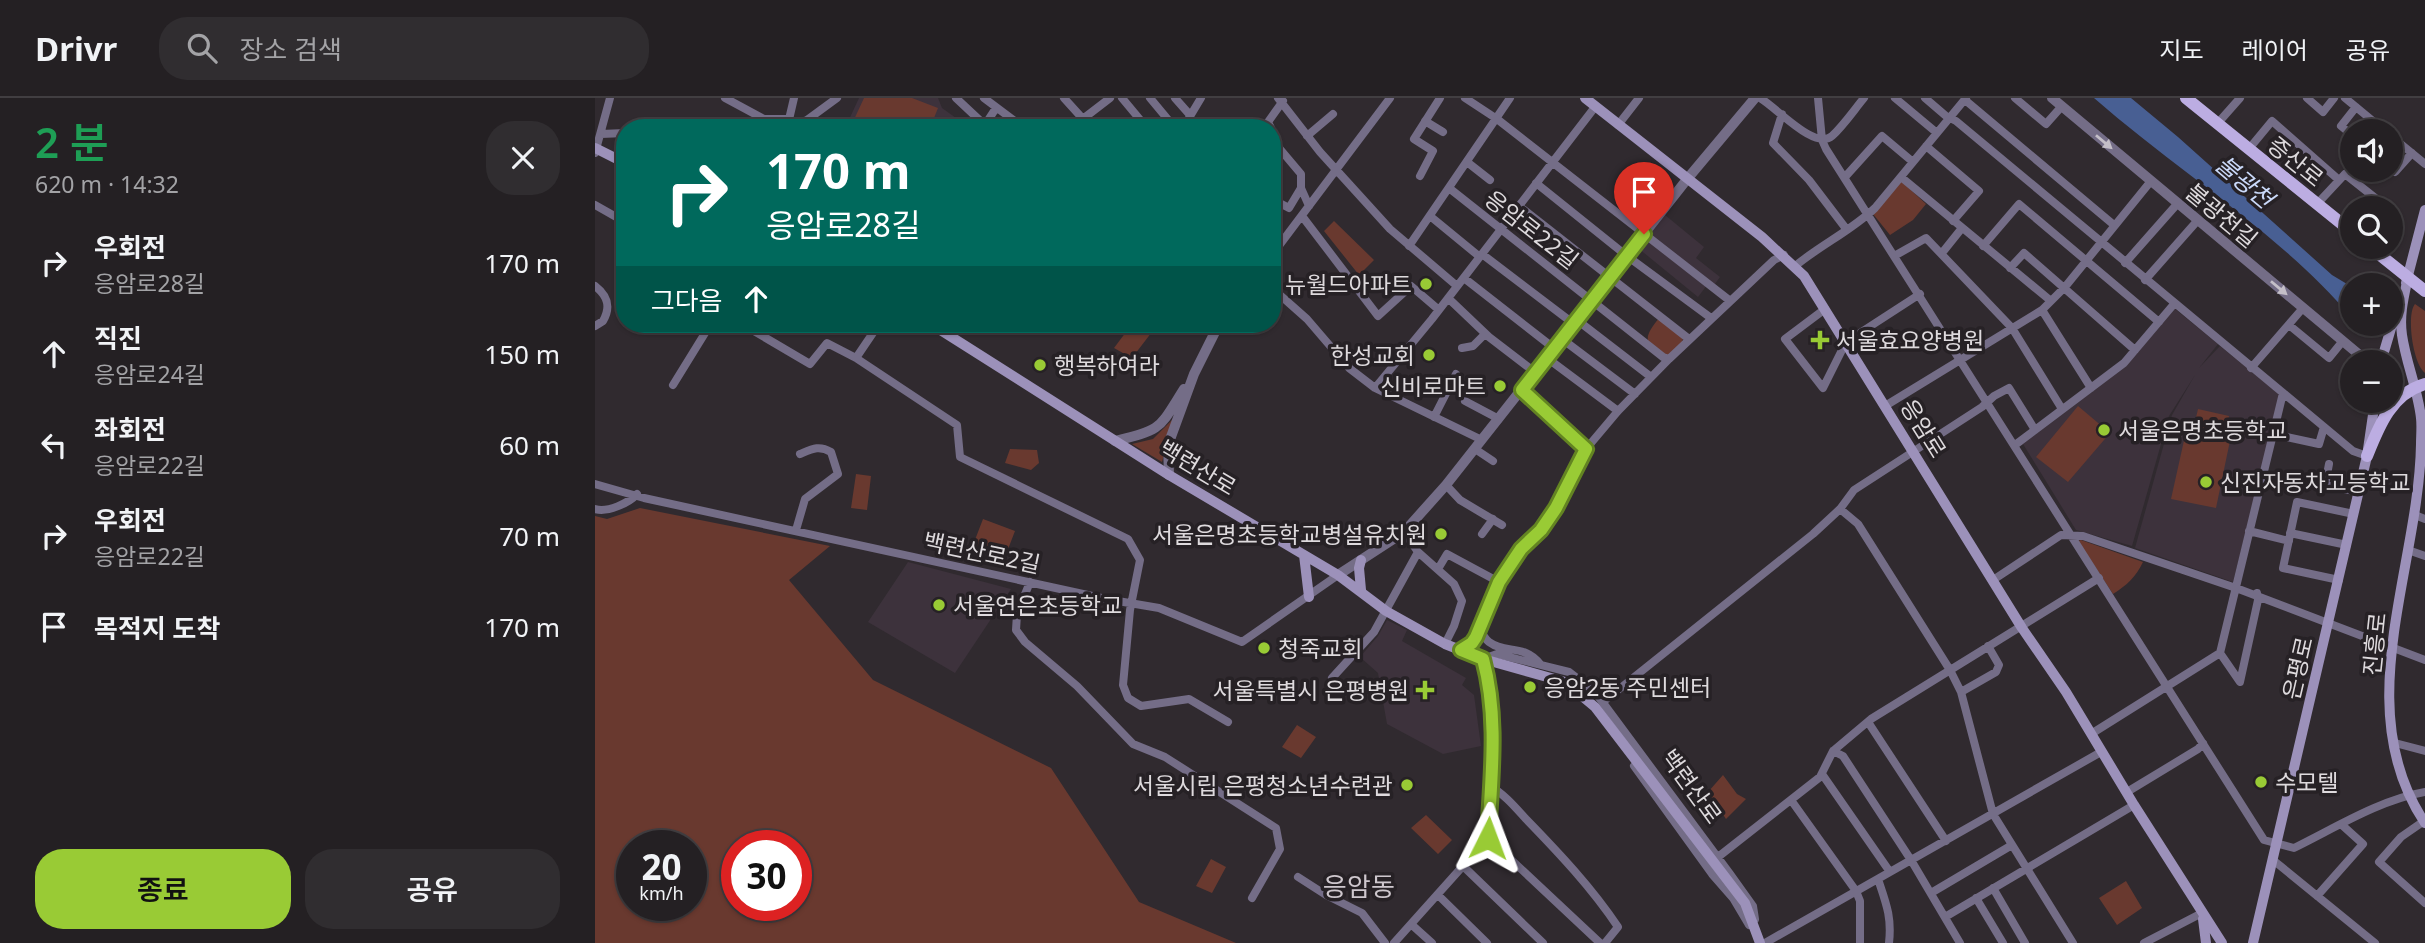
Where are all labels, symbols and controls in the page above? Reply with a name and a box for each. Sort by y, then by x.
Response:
search box [159,17,649,80]
text: Drivr [35,26,117,71]
icon: search [183,29,221,67]
text: 장소 검색 [239,31,342,67]
text: 지도 [2159,33,2204,66]
text: 레이어 [2242,33,2308,66]
text: 공유 [2346,33,2390,66]
text: 2 분 [35,113,109,170]
map controls [2340,119,2403,413]
button: sound [2340,119,2403,182]
button: close [486,121,560,195]
street label: 증산로 [2261,129,2331,193]
one-way arrow [2095,134,2113,150]
text: 170 m [766,137,911,203]
icon: right [651,147,742,238]
water label: 불광천 [2209,147,2283,217]
pin [1614,162,1674,234]
text: 620 m · 14:32 [35,168,179,200]
icon: arrive [1625,173,1663,211]
street label: 불광천길 [2179,176,2265,254]
street label: 응암로22길 [1478,182,1586,276]
button: search [2340,196,2403,259]
text: 응암로28길 [766,203,920,246]
text: 우회전 [94,229,166,265]
icon: right [35,244,73,282]
text: 170 m [484,245,560,281]
text: 응암로28길 [94,267,205,299]
place label: 뉴월드아파트 [1285,268,1412,300]
button: + [2340,273,2403,336]
marker: 뉴월드아파트 [1418,276,1434,292]
icon: ahead [737,280,775,318]
one-way arrow [2270,280,2287,295]
text: 그다음 [651,282,723,318]
text: 직진 [94,320,142,356]
place label: 서울효요양병원 [1836,324,1984,356]
marker: 서울효요양병원 [1810,330,1830,350]
icon: ahead [35,335,73,373]
text: 150 m [484,336,560,372]
place label: 한성교회 [1330,339,1415,371]
marker: 한성교회 [1421,347,1437,363]
place label: 행복하여라 [1054,349,1160,381]
button: − [2340,350,2403,413]
marker: 행복하여라 [1032,357,1048,373]
text: 응암로24길 [94,358,205,390]
place label: 신비로마트 [1380,370,1486,402]
marker: 신비로마트 [1492,378,1508,394]
street label: 응암로 [1894,393,1954,463]
text: 좌회전 [94,411,166,447]
place label: 서울은명초등학교 [2118,414,2287,446]
marker: 서울은명초등학교 [2096,422,2112,438]
icon: left [35,426,73,464]
text: 60 m [499,427,560,463]
street label: 백련산로 [1153,431,1243,503]
text: 응암로22길 [94,449,205,481]
place label: 신진자동차고등학교 [2220,466,2410,498]
marker: 신진자동차고등학교 [2198,474,2214,490]
text: 우회전 [94,502,166,538]
icon: right [35,517,73,555]
text: 70 m [499,518,560,554]
place label: 서울은명초등학교병설유치원 [1152,518,1427,550]
street label: 백련산로2길 [920,524,1044,580]
marker: 서울은명초등학교병설유치원 [1433,526,1449,542]
text: 응암로22길 [94,540,205,572]
place label: 서울연은초등학교 [953,589,1122,621]
marker: 서울연은초등학교 [931,597,947,613]
icon: arrive [35,608,73,646]
text: 170 m [484,609,560,645]
text: 목적지 도착 [94,610,220,646]
street label: 진흥로 [2355,611,2393,677]
place label: 청죽교회 [1278,632,1363,664]
street label: 은평로 [2274,633,2320,703]
marker: 청죽교회 [1256,640,1272,656]
place label: 응암2동 주민센터 [1544,671,1711,703]
place label: 서울특별시 은평병원 [1213,674,1409,706]
marker: 응암2동 주민센터 [1522,679,1538,695]
marker: 서울특별시 은평병원 [1415,680,1435,700]
street label: 백련산로 [1654,742,1730,830]
place label: 수모텔 [2275,766,2338,798]
place label: 서울시립 은평청소년수련관 [1133,769,1393,801]
marker: 수모텔 [2253,774,2269,790]
marker: 서울시립 은평청소년수련관 [1399,777,1415,793]
position arrow [1451,801,1525,875]
speed limit sign: 30 [721,830,812,921]
text: 20 [641,843,682,890]
button: 종료 [35,849,291,929]
button: 공유 [305,849,560,929]
district label: 응암동 [1323,868,1395,904]
text: km/h [639,881,684,905]

